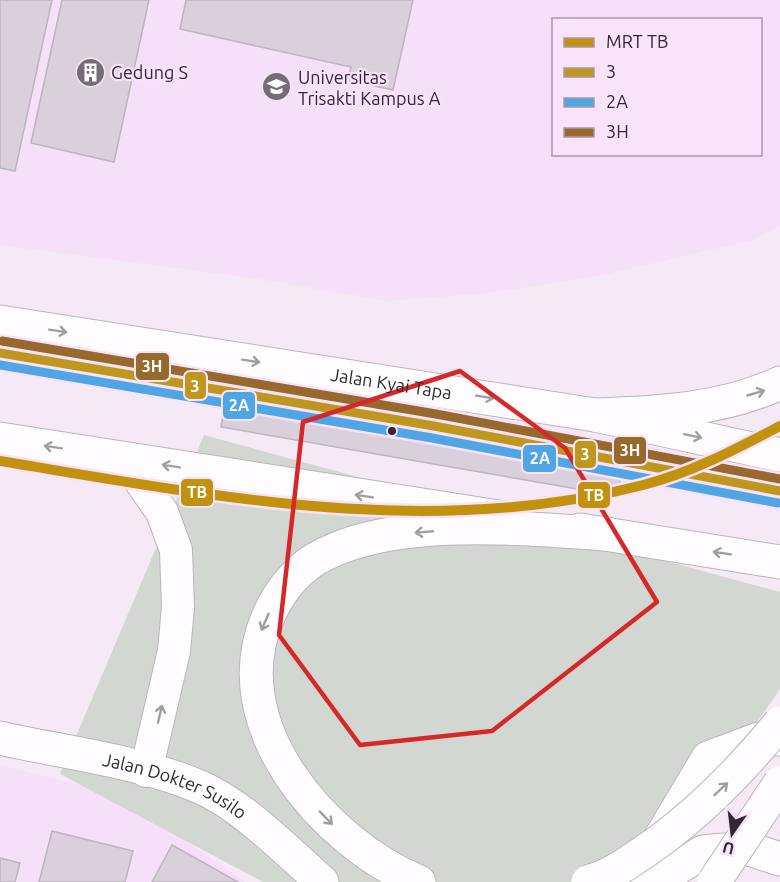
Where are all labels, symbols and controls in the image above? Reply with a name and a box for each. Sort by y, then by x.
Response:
legend [552,18,762,156]
text: MRT TB [606,31,668,51]
building icon: Gedung S [74,56,106,88]
text: 3 [606,61,616,81]
place label: Gedung S [111,62,188,82]
place label: Universitas Trisakti Kampus A [298,67,441,108]
school or university icon: Universitas Trisakti Kampus A [261,71,293,103]
text: 2A [606,91,628,111]
text: 3H [606,121,629,141]
one-way arrow [47,326,67,337]
line badge: 3H [135,352,170,381]
one-way arrow [240,355,260,366]
text: 3H [142,357,162,375]
street label: Jalan Kyai Tapa [329,364,453,402]
line badge: 3 [184,371,207,400]
text: 3 [190,377,200,395]
one-way arrow [746,386,765,398]
line badge: 2A [222,391,256,420]
one-way arrow [474,392,494,403]
text: 2A [229,396,250,414]
unlabelled marker [386,425,398,437]
one-way arrow [683,431,702,443]
line badge: 3H [613,436,647,465]
line badge: 3 [574,440,597,469]
text: 3H [620,441,640,459]
one-way arrow [44,442,64,453]
line badge: 2A [522,444,557,473]
text: 3 [580,445,590,463]
text: 2A [530,449,551,467]
one-way arrow [162,460,181,471]
line badge: TB [180,478,214,507]
line badge: TB [577,481,611,509]
text: TB [187,483,207,501]
text: TB [584,486,604,504]
one-way arrow [354,490,374,501]
one-way arrow [415,527,434,538]
one-way arrow [713,547,733,558]
one-way arrow [259,613,270,631]
one-way arrow [154,704,166,723]
street label: Jalan Dokter Susilo [101,749,251,822]
one-way arrow [713,783,728,797]
north arrow [702,804,762,864]
one-way arrow [319,811,333,826]
text: U [721,838,736,859]

